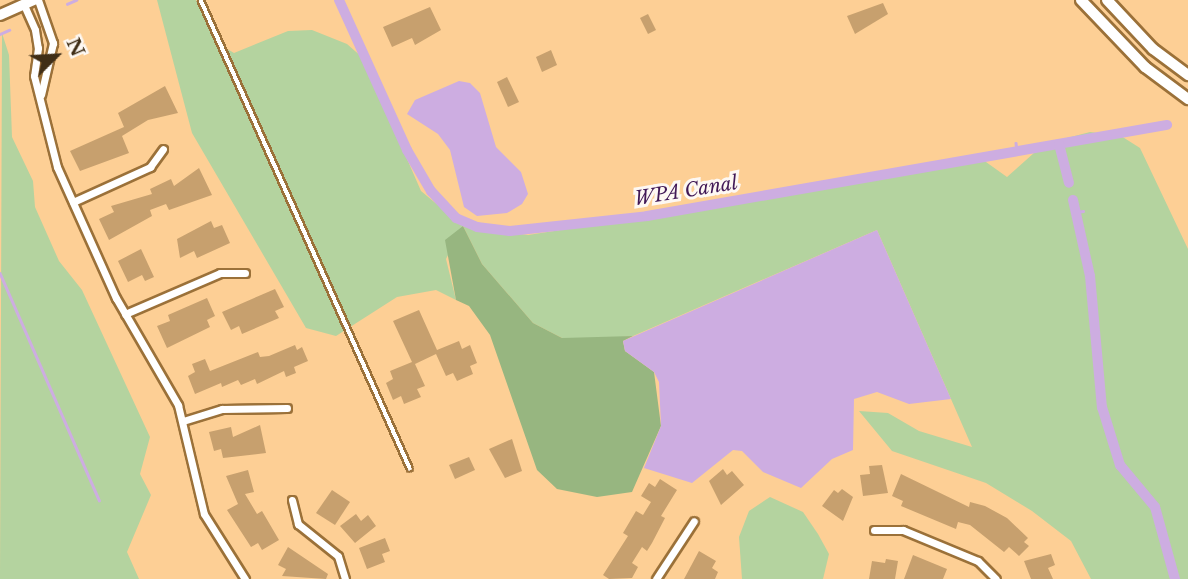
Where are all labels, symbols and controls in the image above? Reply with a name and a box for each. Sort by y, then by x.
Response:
north arrow [21,21,91,91]
text: N [62,34,90,60]
water label: WPA Canal [633,172,739,210]

